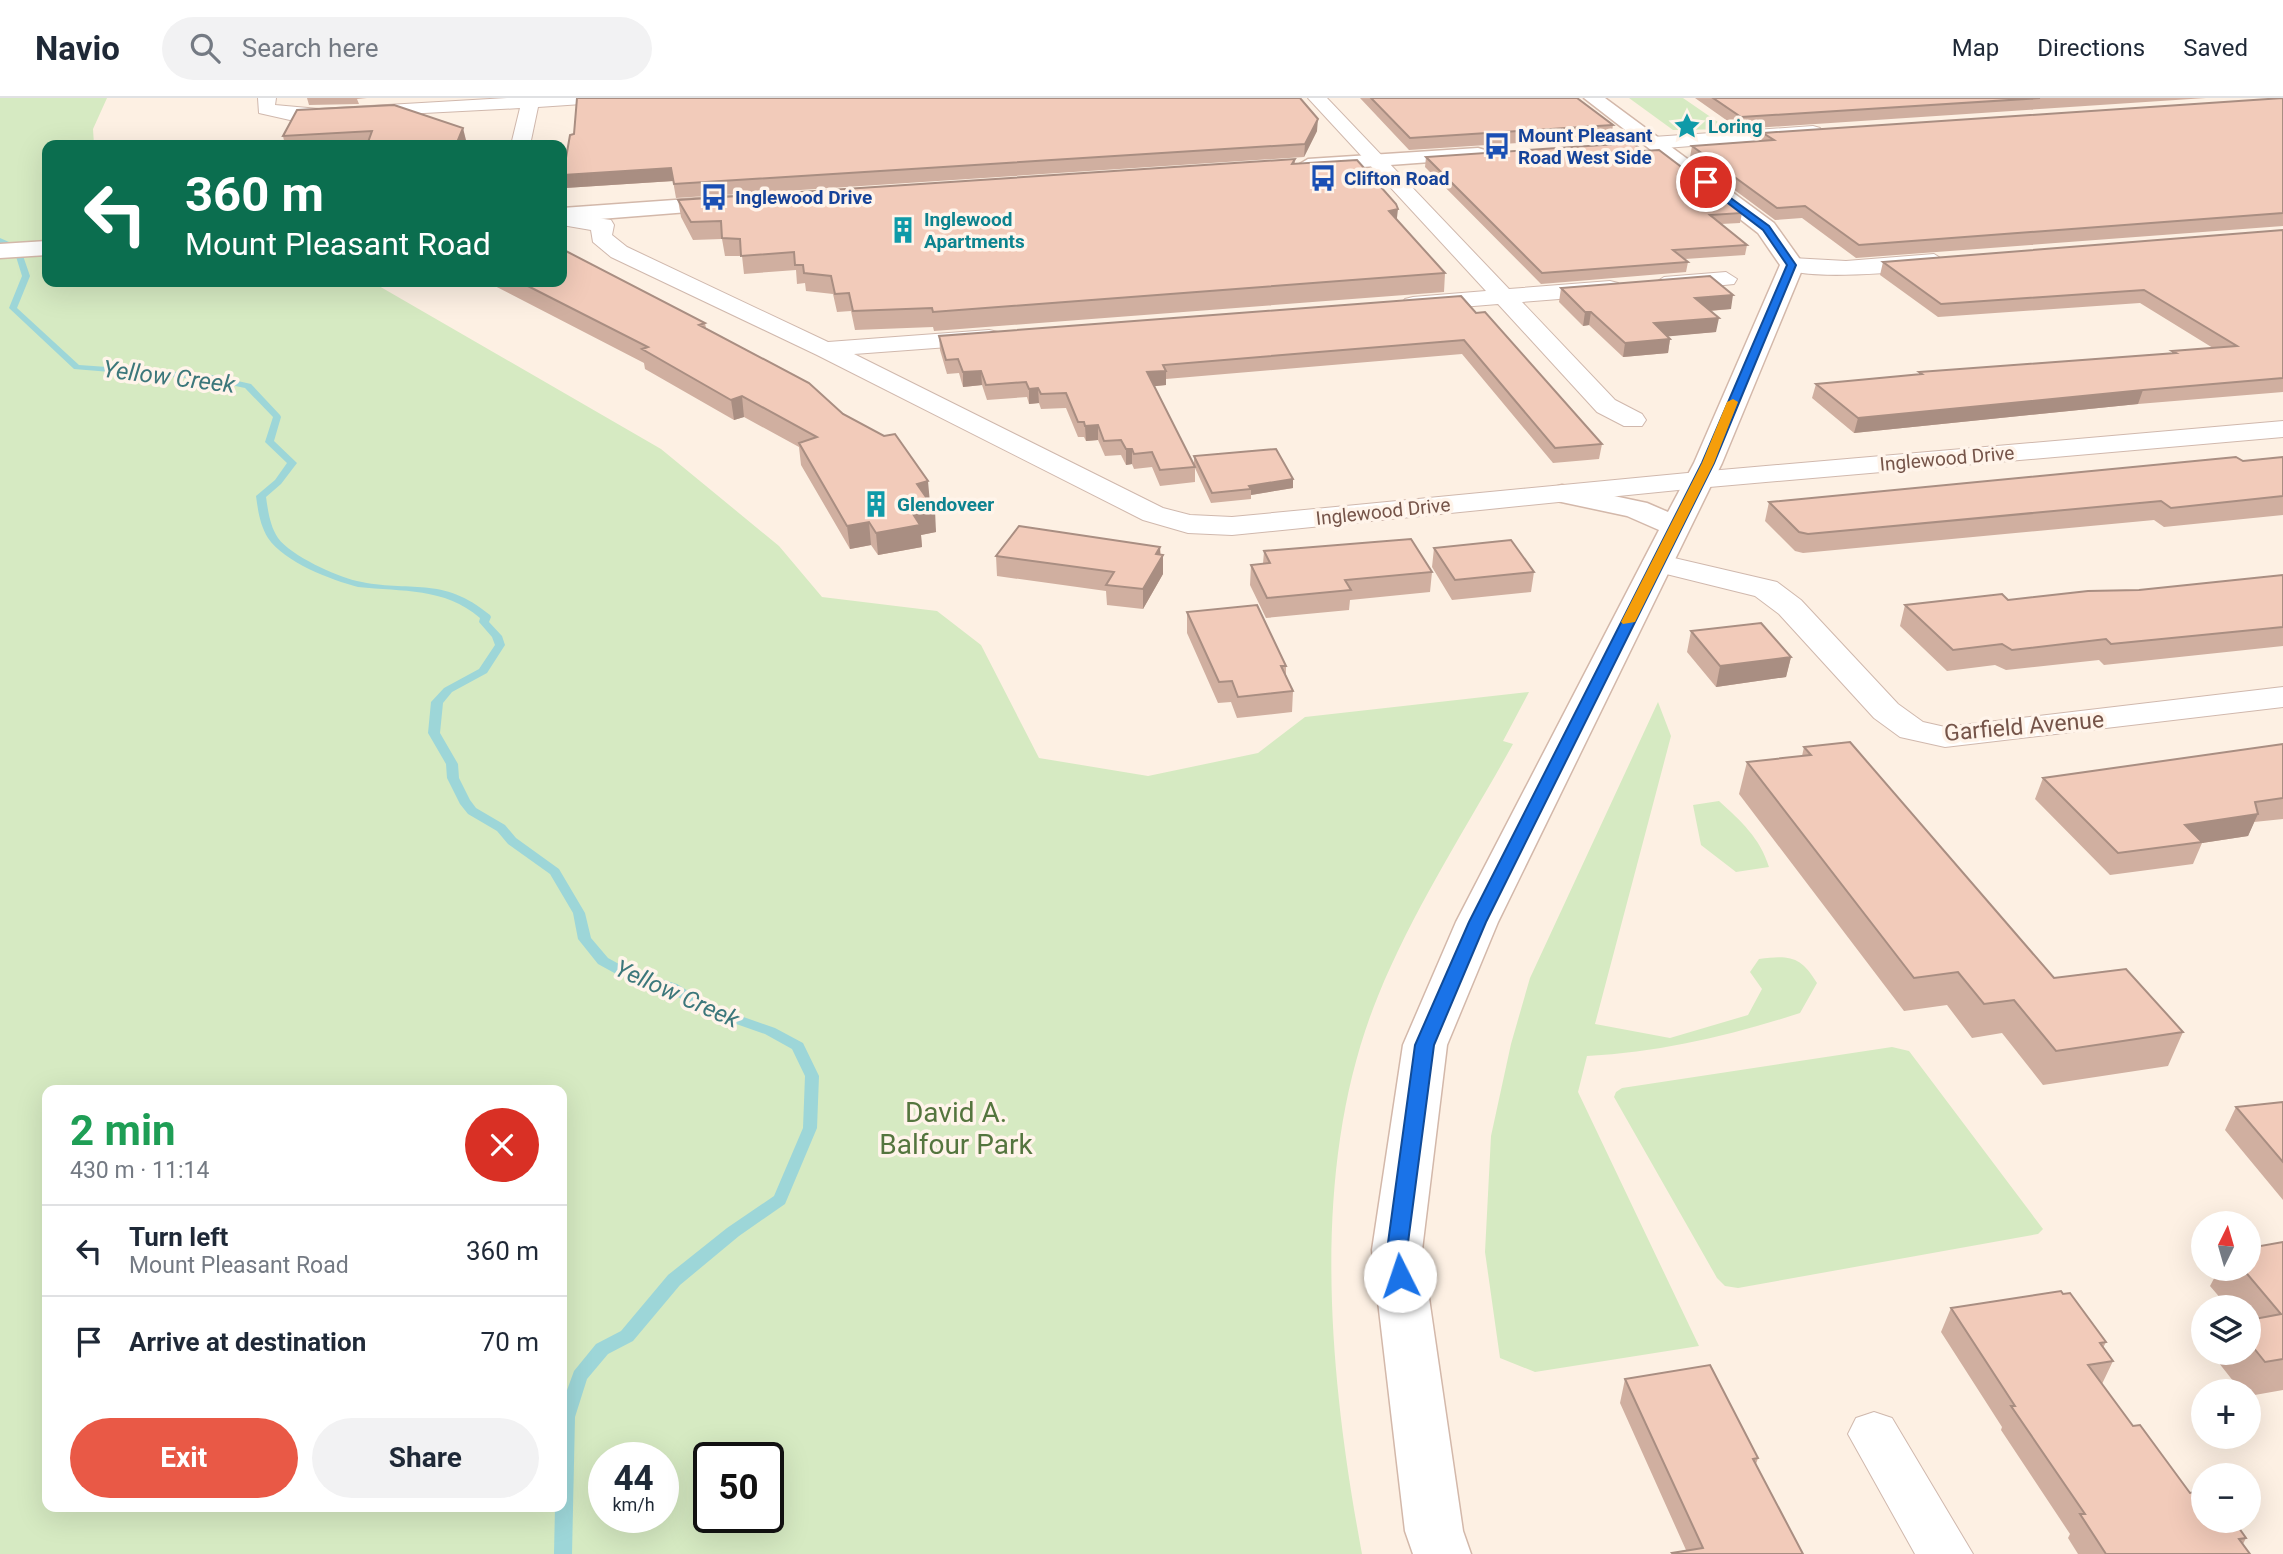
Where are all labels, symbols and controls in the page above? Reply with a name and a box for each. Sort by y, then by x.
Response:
search box [162,17,652,80]
text: Navio [35,29,120,68]
icon: search [186,29,224,67]
text: Search here [242,33,379,63]
text: Map [1952,34,1999,62]
text: Directions [2037,34,2145,62]
text: Saved [2183,34,2248,62]
place icon: Loring [1672,111,1702,141]
place label: Loring [1708,115,1763,138]
place label: Mount Pleasant Road West Side [1518,124,1653,169]
bus stop icon: Mount Pleasant Road West Side [1482,131,1512,161]
pin [1676,152,1736,212]
bus stop icon: Clifton Road [1308,163,1338,193]
icon: arrive [1687,163,1725,201]
text: 360 m [185,166,324,223]
place label: Clifton Road [1344,167,1449,190]
icon: left [70,168,161,259]
bus stop icon: Inglewood Drive [699,182,729,212]
place label: Inglewood Drive [735,186,872,209]
place label: Inglewood Apartments [924,208,1025,253]
building icon: Inglewood Apartments [888,215,918,245]
text: Mount Pleasant Road [185,225,491,263]
water label: Yellow Creek [101,355,238,399]
street label: Inglewood Drive [1879,441,2015,476]
building icon: Glendoveer [861,489,891,519]
place label: Glendoveer [897,493,994,516]
street label: Inglewood Drive [1315,493,1451,530]
street label: Garfield Avenue [1943,706,2105,747]
water label: Yellow Creek [611,954,744,1034]
park label: David A. Balfour Park [879,1096,1034,1161]
text: 2 min [70,1106,176,1155]
button: close [465,1108,539,1182]
text: 430 m · 11:14 [70,1157,209,1184]
north arrow [2191,1211,2261,1281]
map controls [2191,1211,2261,1533]
text: Turn left [129,1222,228,1252]
icon: left [70,1232,108,1270]
text: 360 m [466,1236,539,1266]
position arrow [1363,1239,1437,1313]
text: Mount Pleasant Road [129,1252,349,1279]
button: layers [2191,1295,2261,1365]
icon: arrive [70,1323,108,1361]
text: Arrive at destination [129,1327,366,1357]
text: 70 m [481,1327,539,1357]
button: + [2191,1379,2261,1449]
button: Exit [70,1418,298,1498]
button: Share [312,1418,539,1498]
speed limit sign: 50 [693,1442,784,1533]
text: 44 [613,1458,654,1499]
button: − [2191,1463,2261,1533]
text: km/h [612,1494,655,1515]

